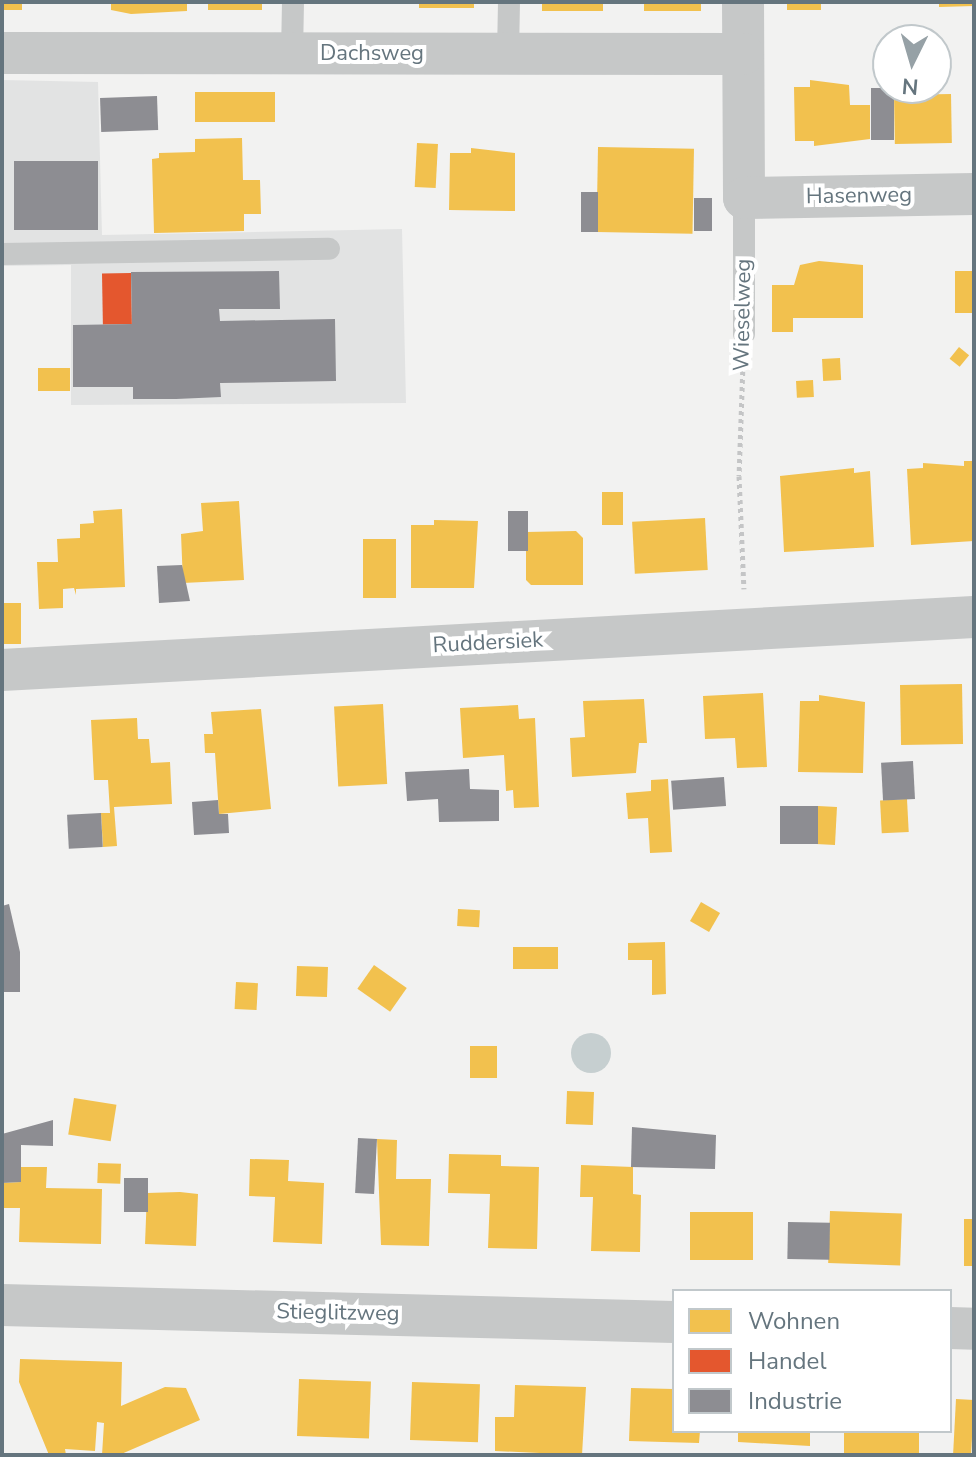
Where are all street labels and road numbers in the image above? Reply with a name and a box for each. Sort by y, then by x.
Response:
street label: Dachsweg [320,41,424,67]
street label: Hasenweg [806,182,912,210]
street label: Wieselweg [729,259,757,371]
street label: Ruddersiek [432,627,544,659]
street label: Stieglitzweg [276,1299,400,1327]

